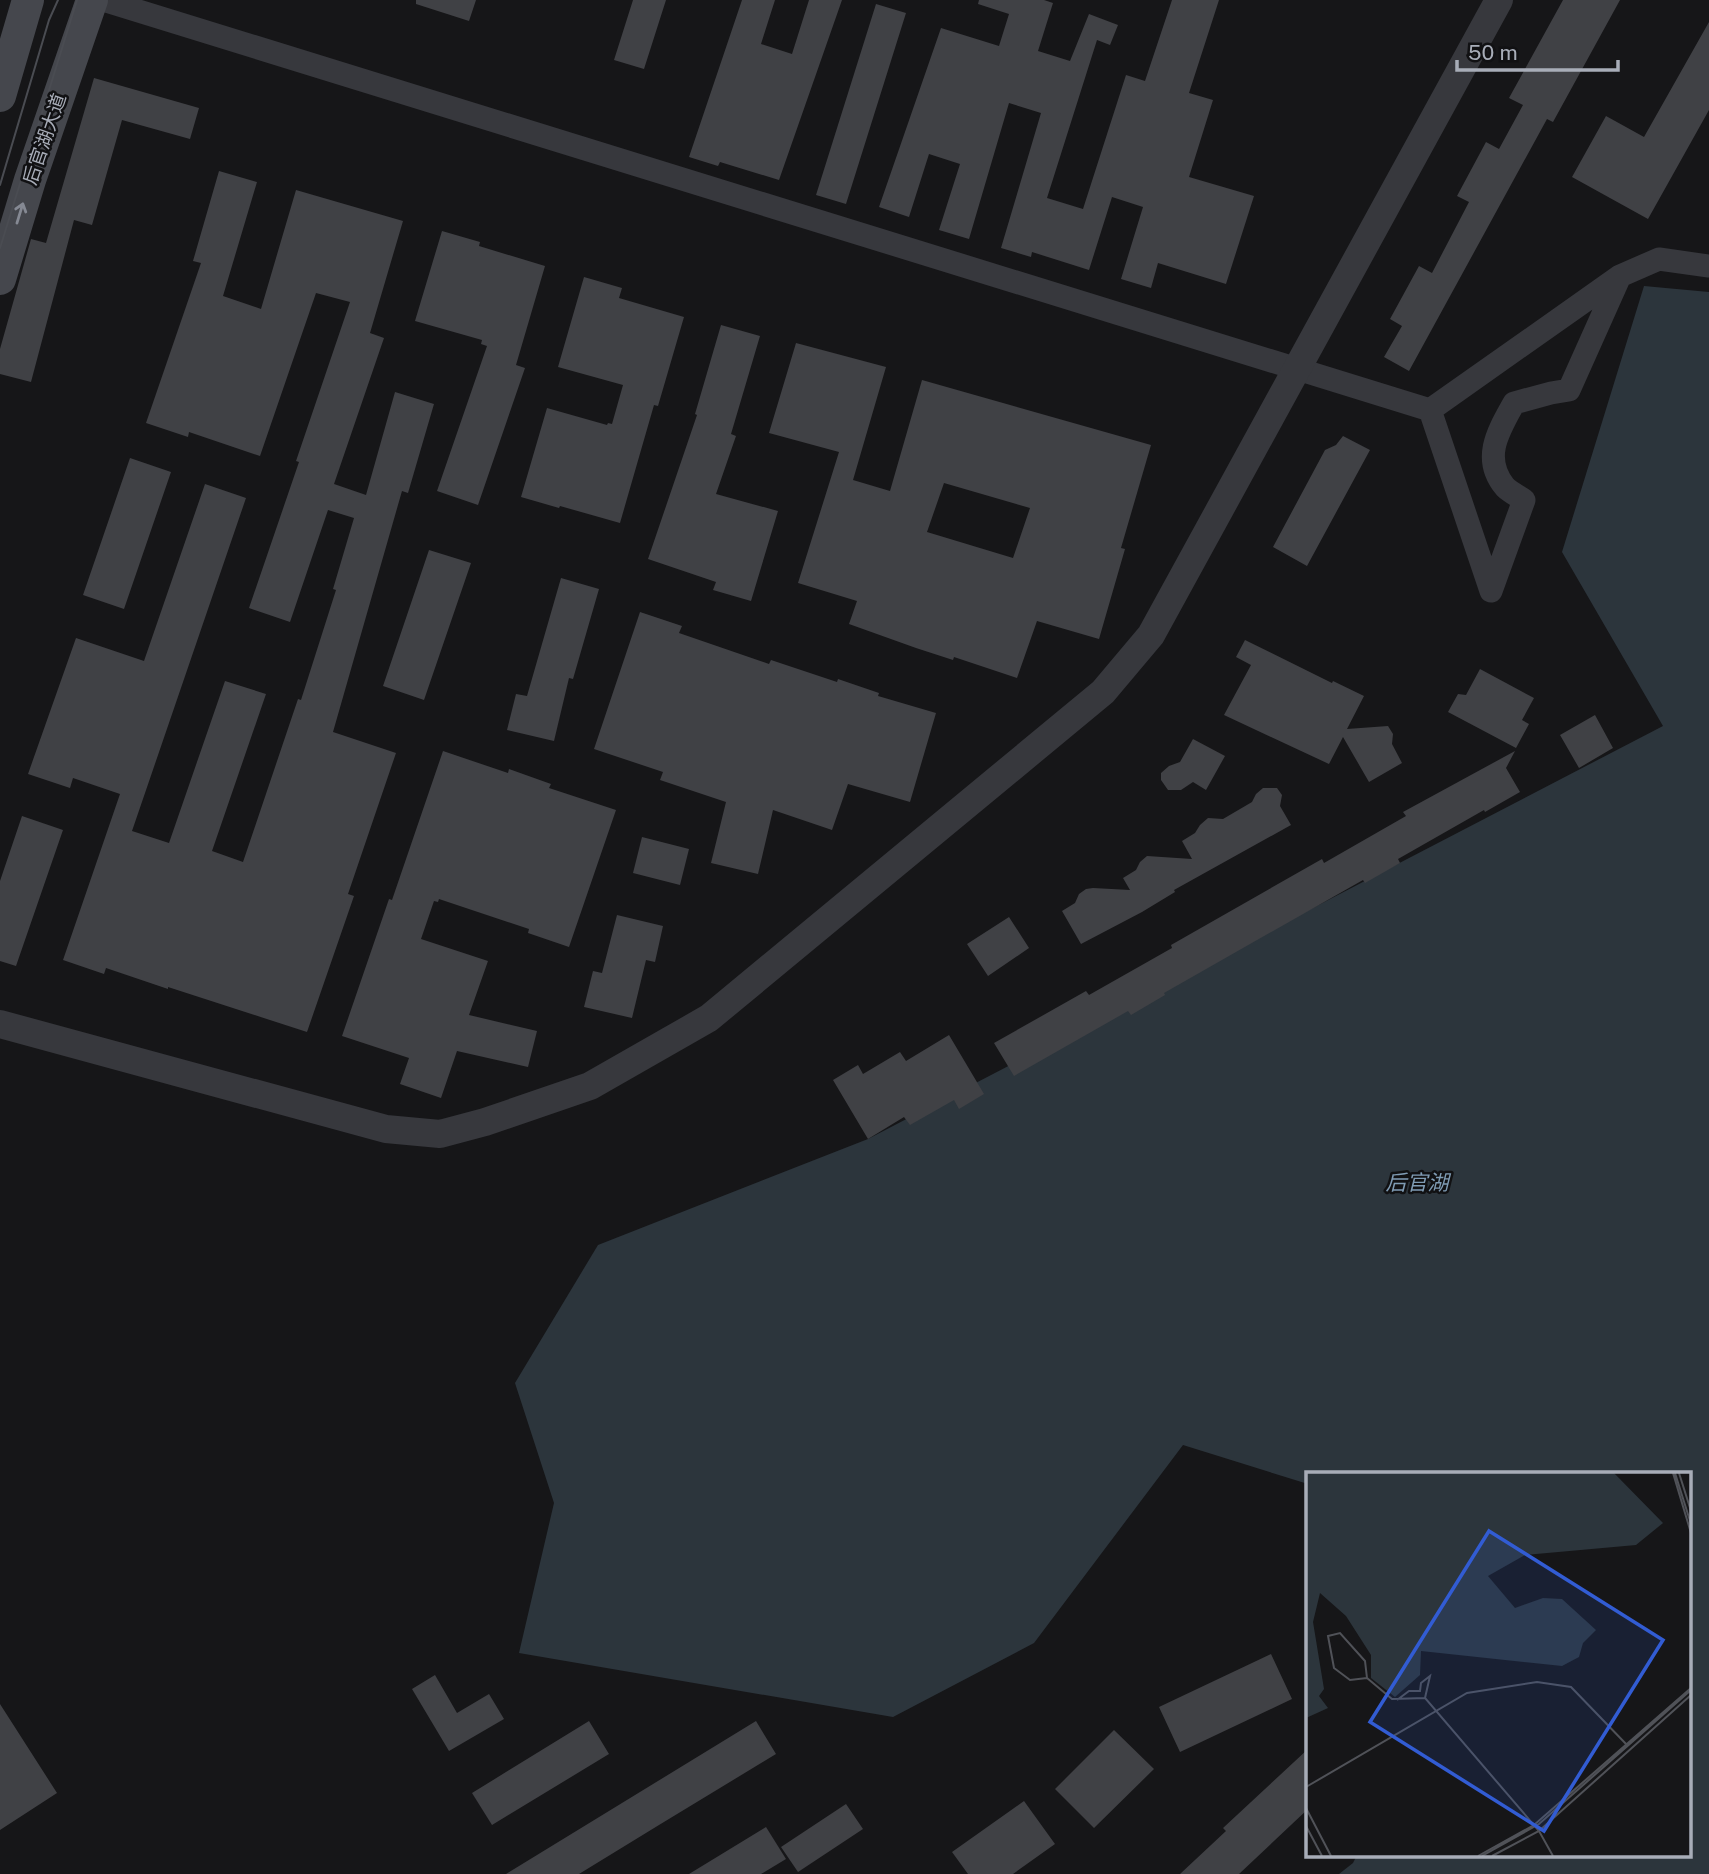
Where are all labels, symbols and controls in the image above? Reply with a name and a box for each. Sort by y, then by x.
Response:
scale bar [1457,28,1618,72]
text: 50 m [1468,40,1518,65]
street label: 后官湖大道 [18,90,70,188]
one-way arrow [14,202,27,224]
water label: 后官湖 [1386,1170,1451,1195]
inset map [1306,1472,1692,1856]

